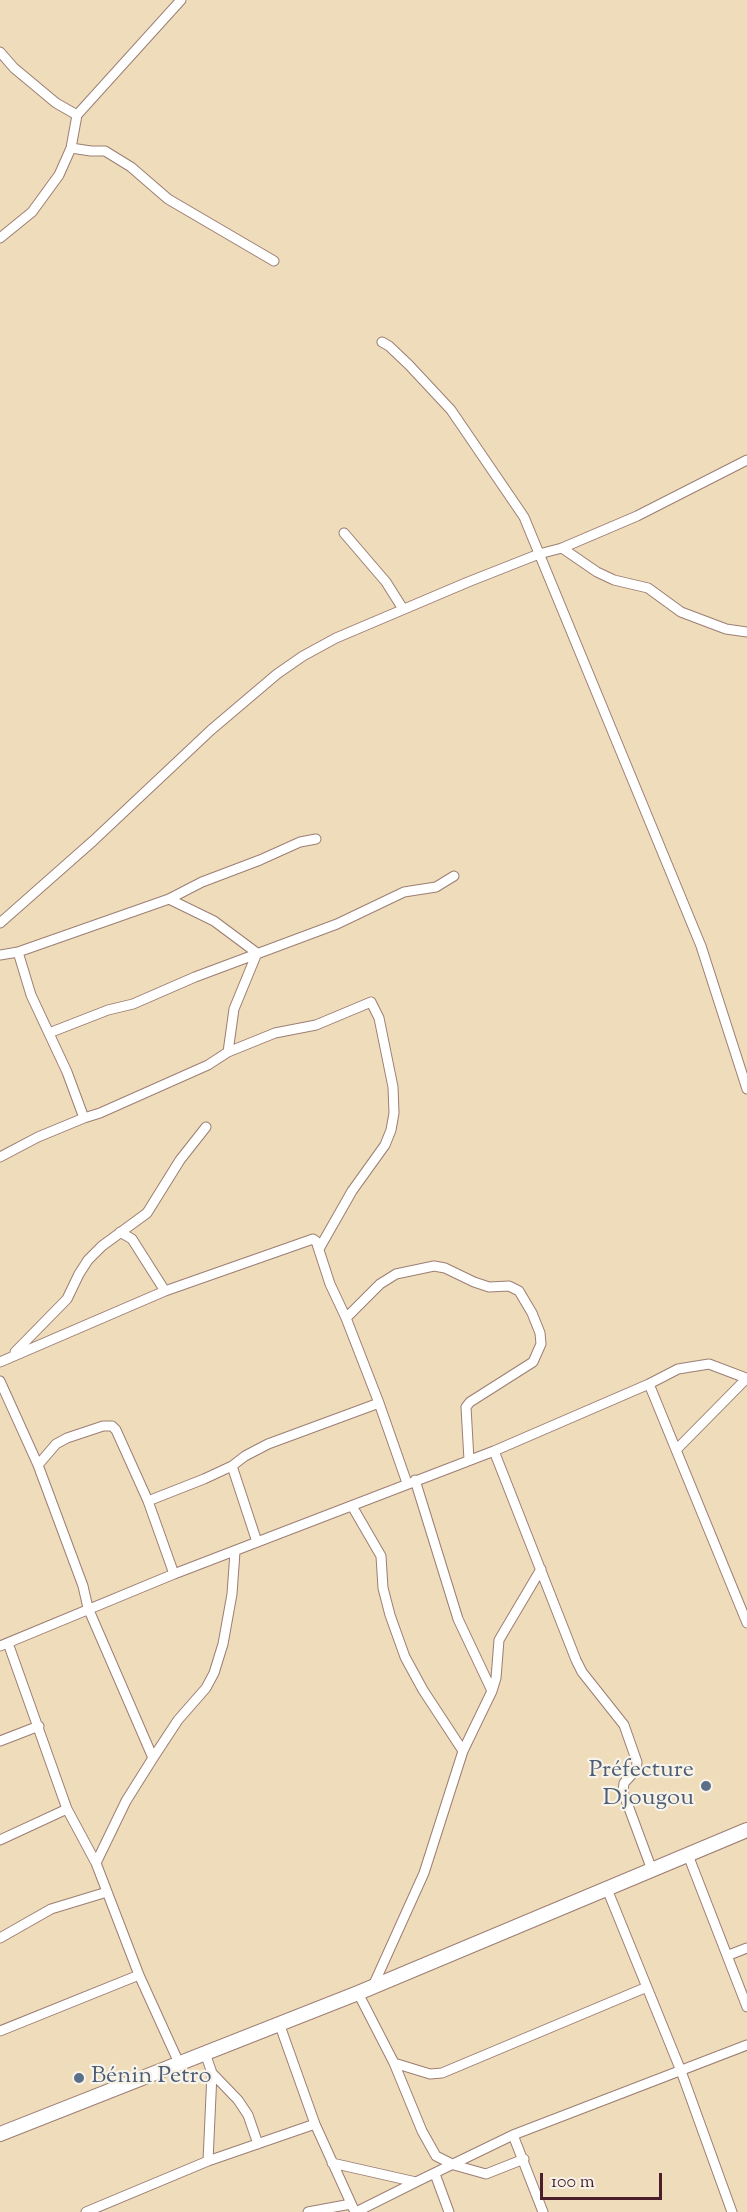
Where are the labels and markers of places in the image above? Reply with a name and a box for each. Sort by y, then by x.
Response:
place label: Préfecture Djougou [589,1758,694,1814]
marker: Préfecture Djougou [699,1779,713,1793]
place label: Bénin Petro [91,2064,212,2092]
marker: Bénin Petro [72,2071,86,2085]

